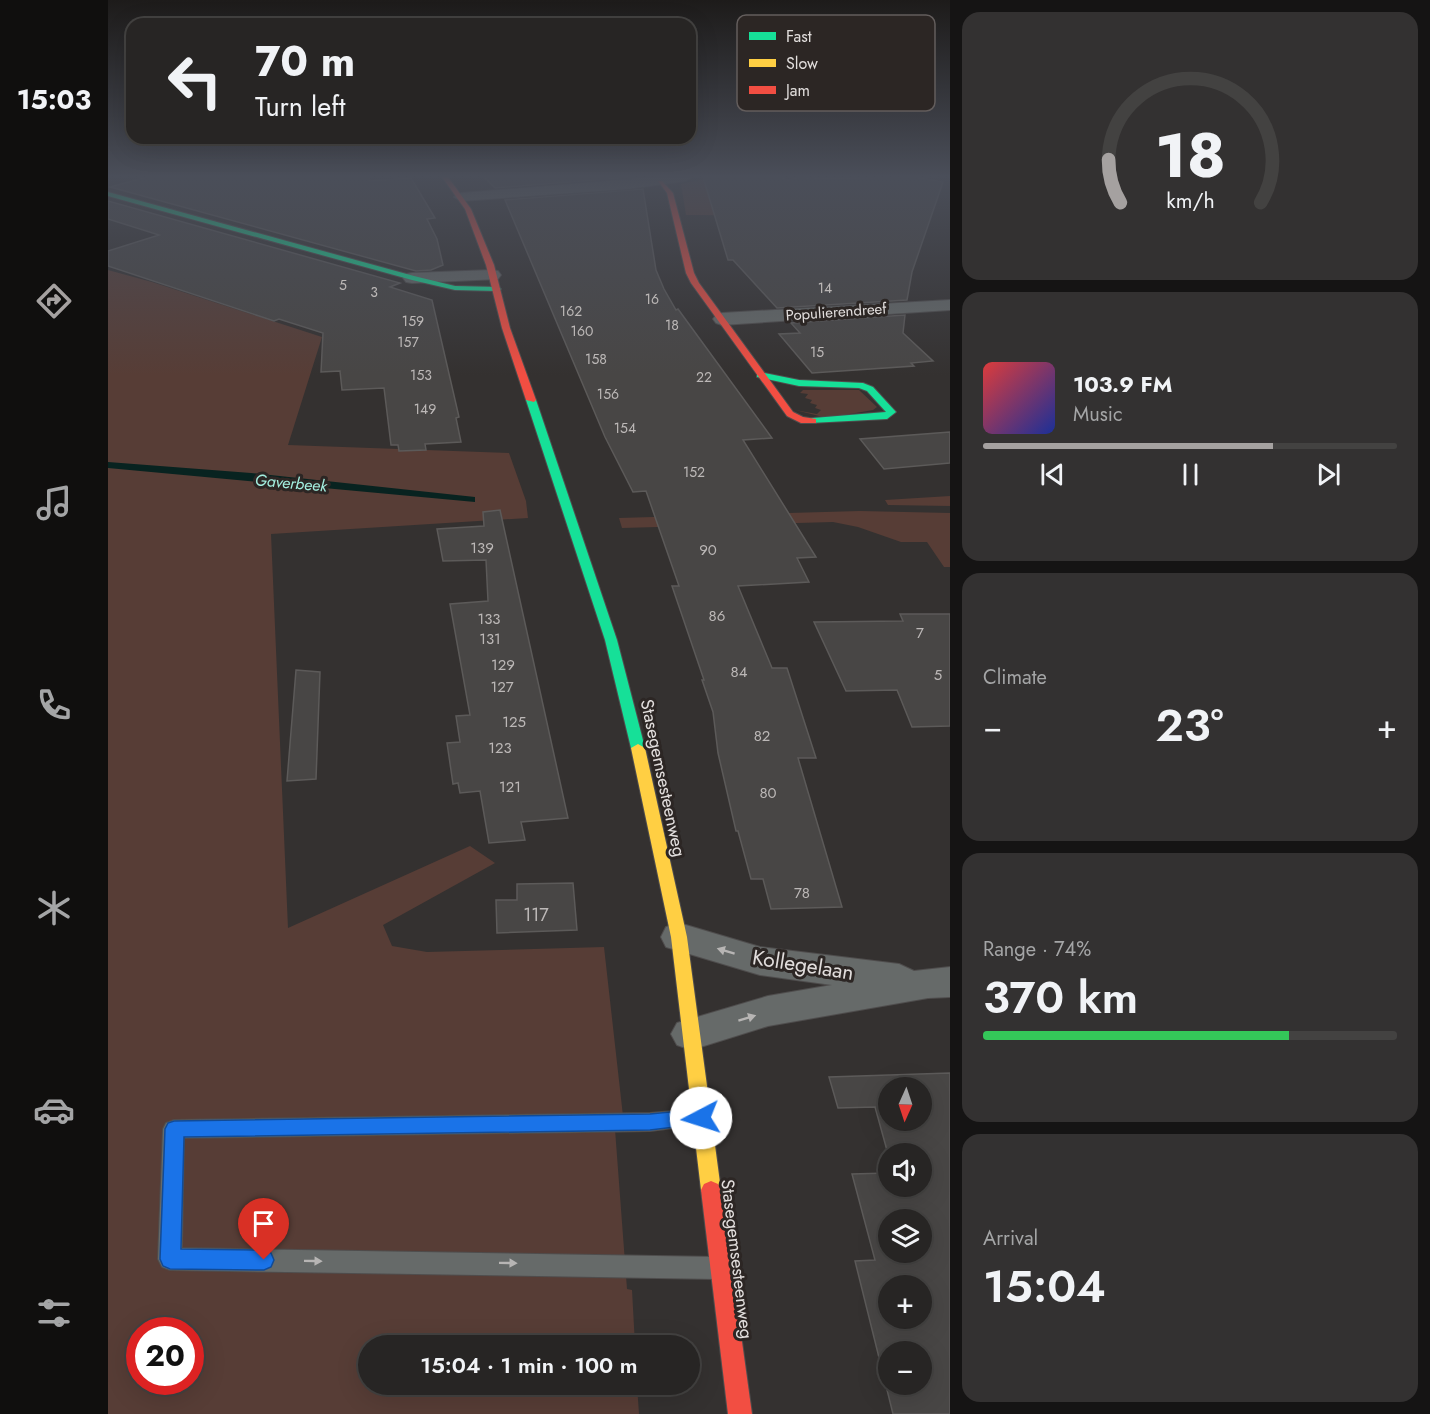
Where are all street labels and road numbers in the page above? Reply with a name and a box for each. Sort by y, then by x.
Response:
street label: Populierendreef [785,297,888,327]
street label: Stasegemsesteenweg [634,697,692,859]
street label: Kollegelaan [750,942,856,988]
street label: Stasegemsesteenweg [714,1178,760,1340]

